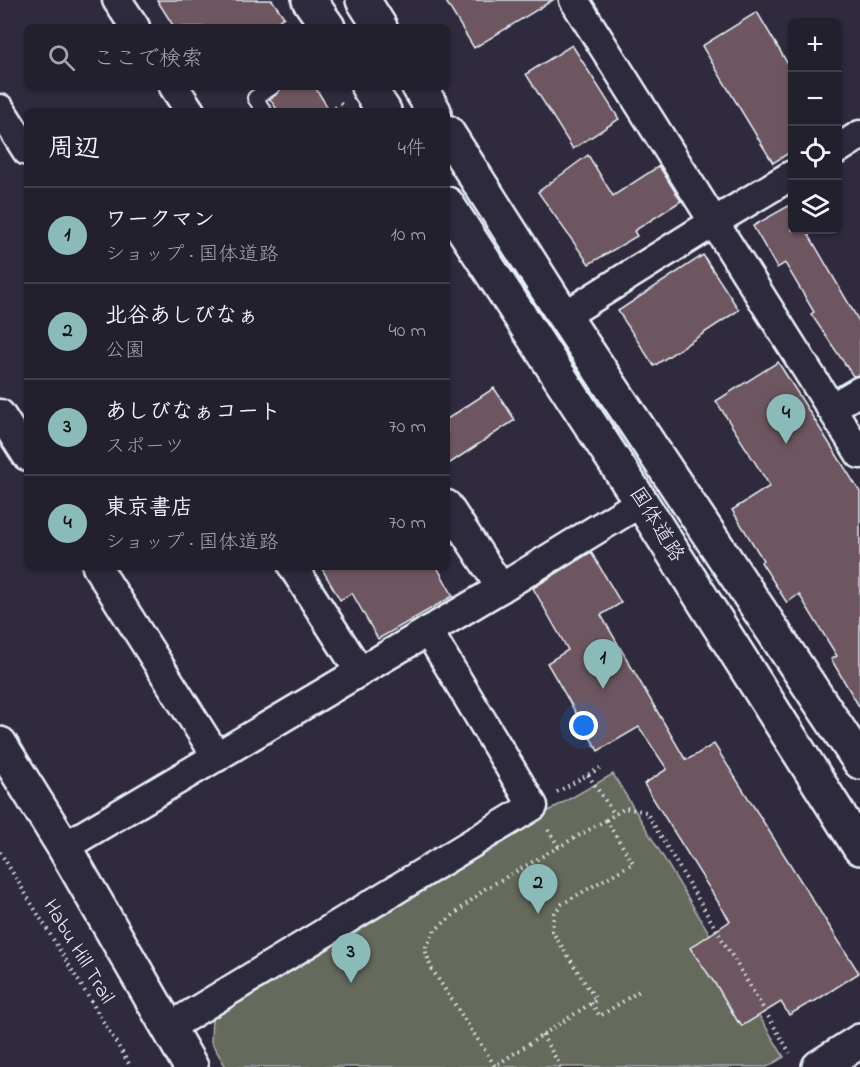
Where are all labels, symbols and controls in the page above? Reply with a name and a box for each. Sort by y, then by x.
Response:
map controls [788,18,842,234]
button: + [788,18,842,72]
search box [24,24,450,90]
icon: search [45,41,78,74]
text: ここで検索 [93,44,203,76]
button: − [788,72,842,126]
button: locate [788,126,842,180]
text: 周辺 [48,131,100,169]
text: 4件 [398,135,426,164]
button: layers [788,180,842,234]
text: ワークマン [105,205,215,237]
text: 1 [64,221,71,250]
text: 10 m [390,221,426,250]
text: ショップ · 国体道路 [105,241,278,270]
text: 北谷あしびなぁ [105,301,259,333]
text: 2 [63,317,72,346]
text: 40 m [389,317,426,346]
text: 公園 [105,337,145,366]
pin: 4 [766,394,806,444]
text: あしびなぁコート [105,397,281,429]
text: 3 [63,413,72,442]
text: 70 m [389,413,426,442]
text: スポーツ [105,433,185,462]
street label: 国体道路 [621,481,691,569]
text: 東京書店 [105,493,193,525]
text: 4 [63,509,72,538]
text: 70 m [389,509,426,538]
text: ショップ · 国体道路 [105,529,278,558]
pin: 1 [584,640,622,689]
your location [569,711,598,740]
pin: 2 [518,864,558,914]
street label: Habu Hill Trail [35,894,121,1010]
pin: 3 [332,934,370,983]

